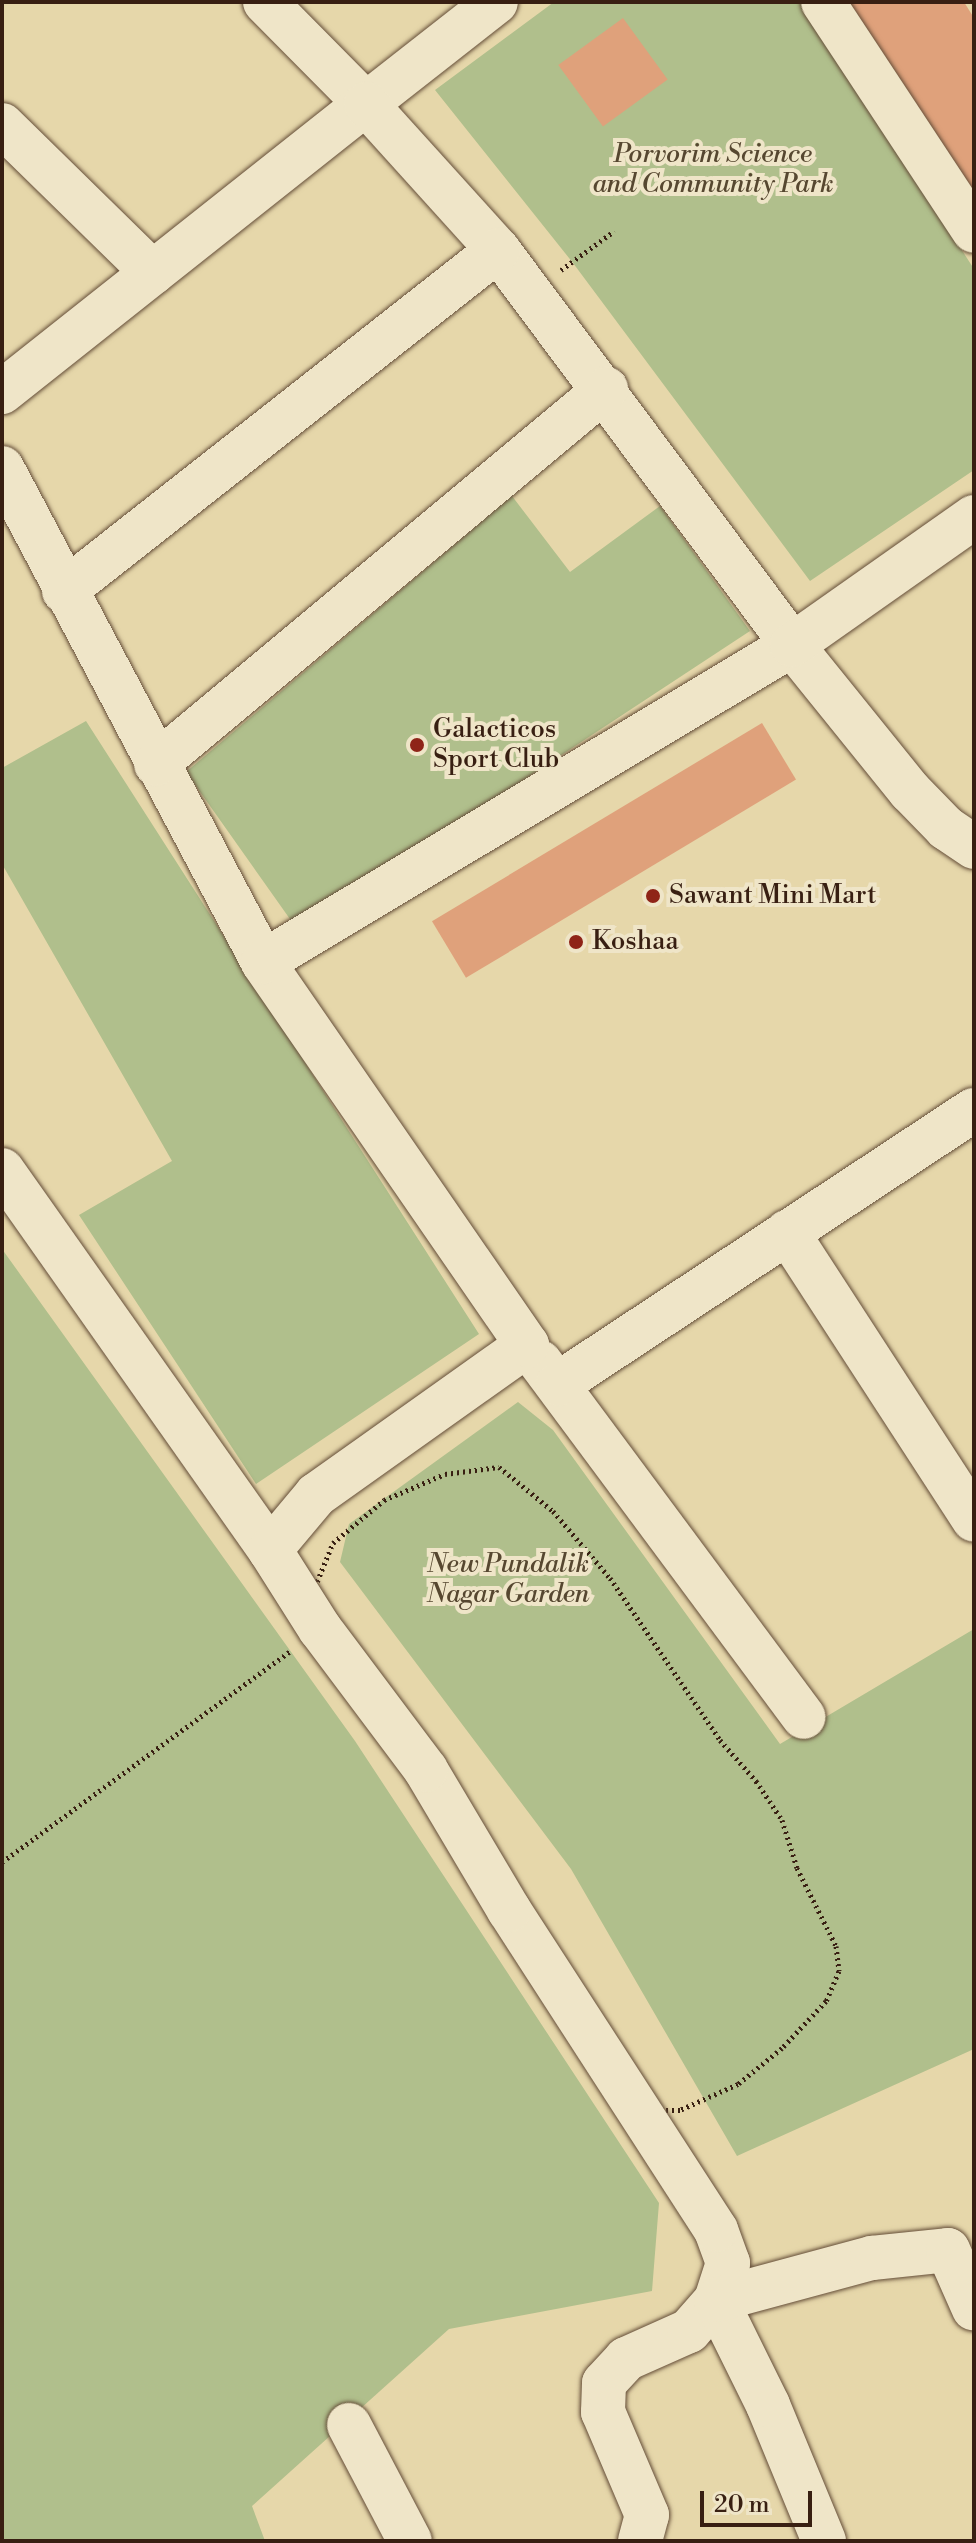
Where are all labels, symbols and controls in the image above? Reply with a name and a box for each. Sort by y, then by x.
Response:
park label: Porvorim Science and Community Park [592,139,834,200]
place label: Galacticos Sport Club [433,714,559,776]
marker: Galacticos Sport Club [408,736,426,754]
place label: Sawant Mini Mart [669,880,877,912]
marker: Sawant Mini Mart [644,887,662,905]
place label: Koshaa [592,926,679,958]
marker: Koshaa [567,933,585,951]
park label: New Pundalik Nagar Garden [427,1549,589,1610]
scale bar [704,2475,816,2525]
text: 20 m [714,2490,770,2520]

